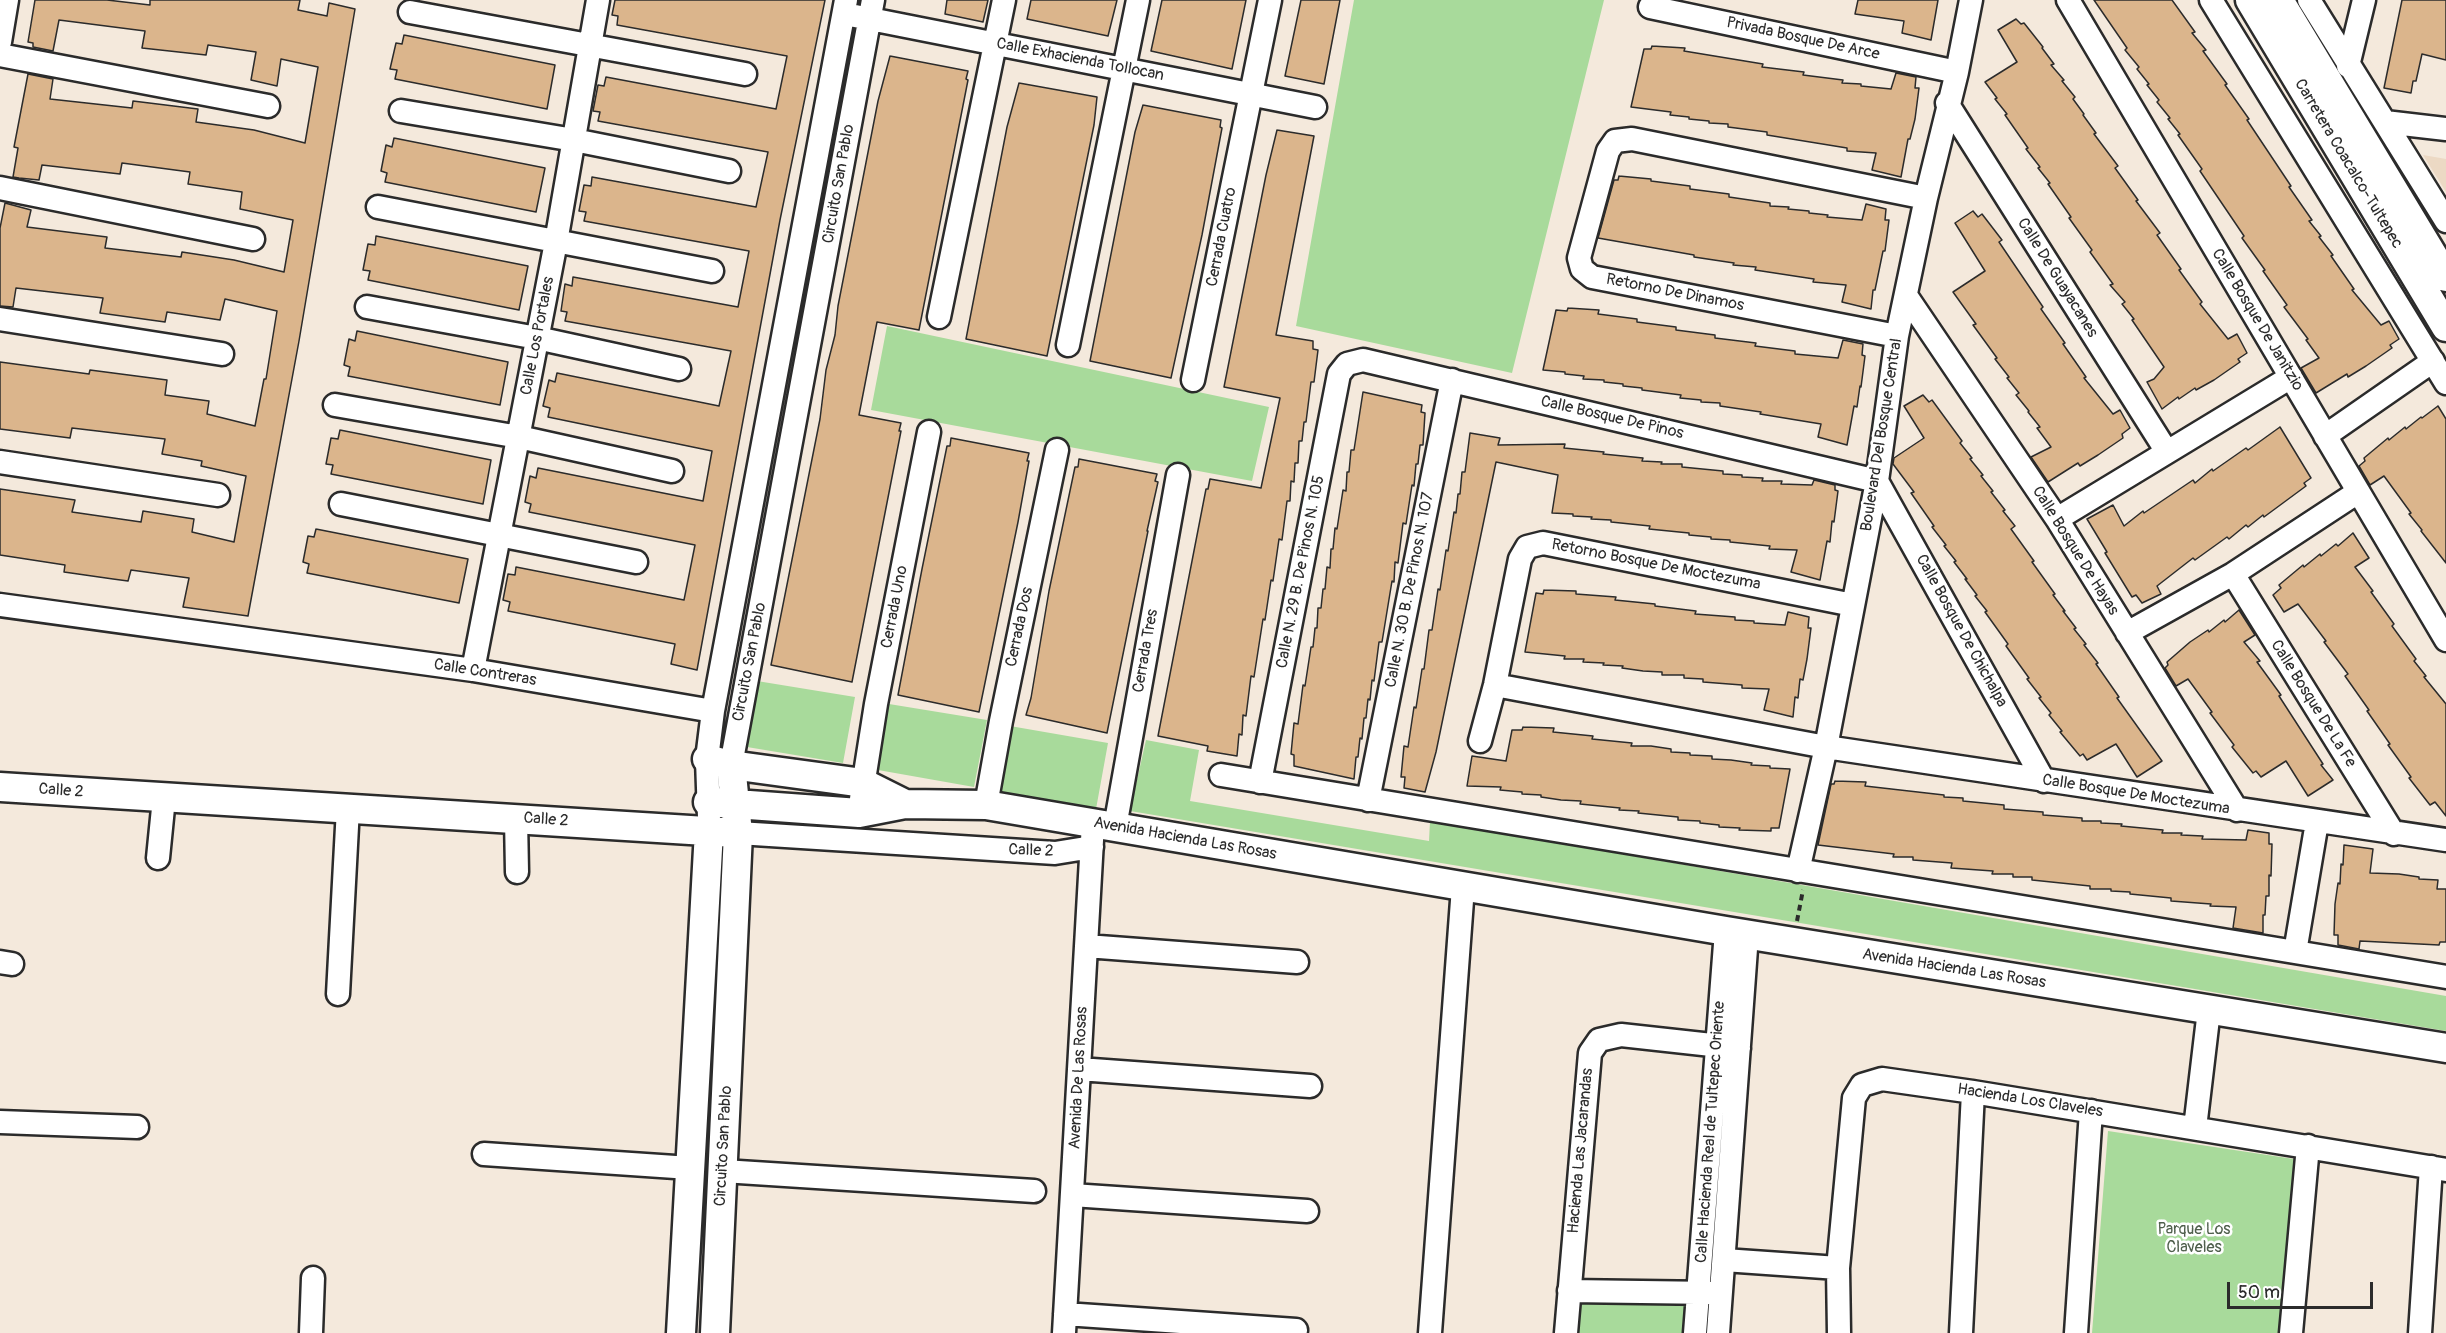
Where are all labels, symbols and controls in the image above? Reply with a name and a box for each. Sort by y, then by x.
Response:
street label: Privada Bosque De Arce [1725,13,1881,65]
street label: Calle Exhacienda Tollocan [995,34,1165,86]
street label: Carretera Coacalco-Tultepec [2290,76,2406,252]
street label: Circuito San Pablo [819,123,859,245]
street label: Cerrada Cuatro [1203,186,1241,288]
street label: Calle De Guayacanes [2012,215,2102,341]
street label: Calle Bosque De Janitzio [2207,246,2307,394]
street label: Retorno De Dinamos [1605,270,1745,316]
street label: Calle Los Portales [517,275,559,397]
street label: Boulevard Del Bosque Central [1857,337,1907,533]
street label: Calle Bosque De Pinos [1539,392,1685,444]
street label: Calle N. 29 B. De Pinos N. 105 [1273,474,1329,670]
street label: Calle Bosque De Hayas [2028,483,2122,619]
street label: Calle N. 30 B. De Pinos N. 107 [1382,491,1438,689]
street label: Retorno Bosque De Moctezuma [1550,535,1762,595]
street label: Calle Bosque De Chichalpa [1911,551,2011,711]
street label: Cerrada Uno [878,564,912,650]
street label: Cerrada Dos [1002,585,1038,669]
street label: Circuito San Pablo [729,601,771,723]
street label: Cerrada Tres [1129,608,1163,694]
street label: Calle Bosque De La Fe [2266,637,2360,771]
street label: Calle Contreras [432,655,538,691]
street label: Calle Bosque De Moctezuma [2041,771,2231,819]
street label: Calle 2 [38,780,84,802]
street label: Calle 2 [523,809,569,831]
street label: Avenida Hacienda Las Rosas [1092,813,1278,865]
street label: Calle 2 [1008,841,1054,861]
street label: Avenida Hacienda Las Rosas [1861,945,2047,993]
street label: Calle Hacienda Real de Tultepec Oriente [1692,1000,1730,1264]
street label: Avenida De Las Rosas [1066,1006,1092,1150]
street label: Hacienda Las Jacarandas [1564,1068,1598,1234]
street label: Hacienda Los Claveles [1956,1080,2104,1122]
street label: Circuito San Pablo [711,1085,737,1207]
park label: Parque Los Claveles [2157,1220,2231,1258]
scale bar [2230,1270,2376,1308]
text: 50 m [2238,1281,2280,1304]

